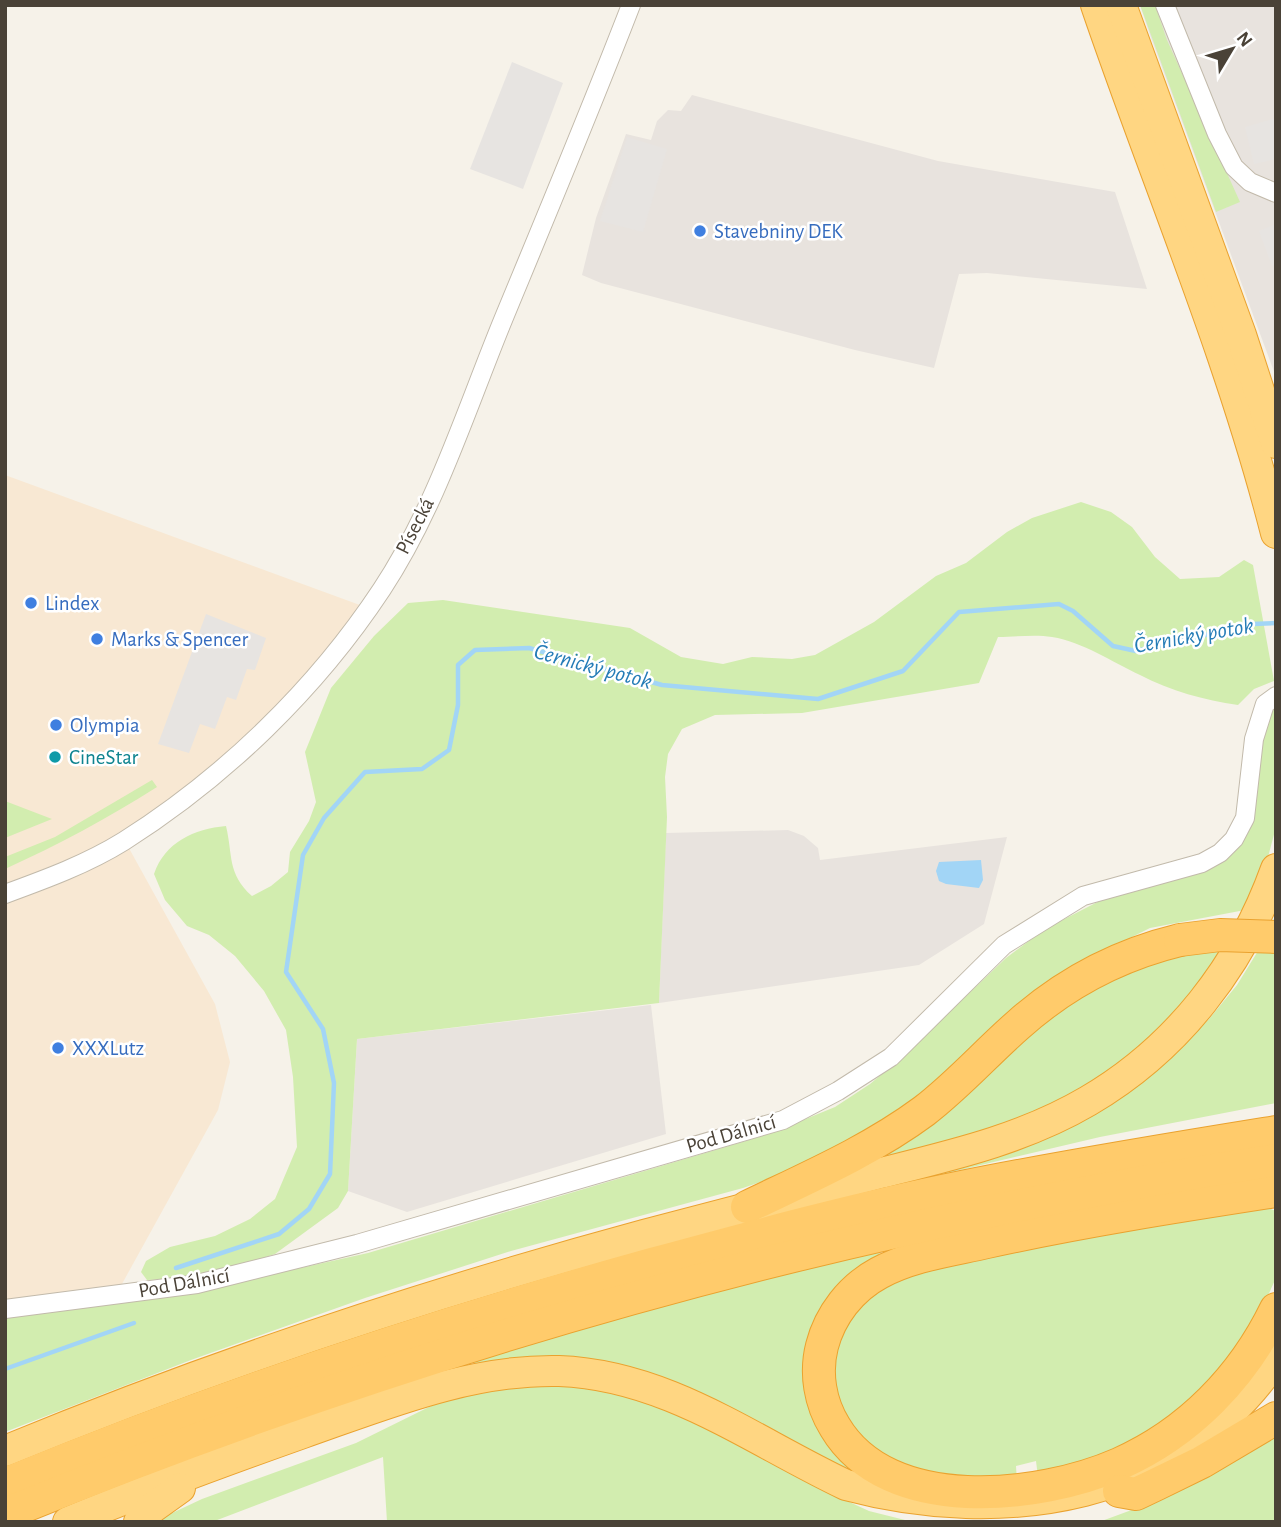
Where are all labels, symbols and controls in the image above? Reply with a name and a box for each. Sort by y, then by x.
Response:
north arrow [1197,14,1267,84]
text: N [1233,28,1256,51]
place label: Stavebniny DEK [714,221,843,242]
marker: Stavebniny DEK [692,223,708,239]
street label: Písecká [392,494,438,558]
place label: Lindex [45,593,99,614]
marker: Lindex [23,595,39,611]
water label: Černický potok [1132,612,1256,658]
place label: Marks & Spencer [111,629,248,650]
marker: Marks & Spencer [89,631,105,647]
water label: Černický potok [532,638,655,694]
place label: Olympia [70,715,140,736]
marker: Olympia [48,717,64,733]
place label: CineStar [69,747,139,768]
marker: CineStar [47,749,63,765]
place label: XXXLutz [72,1038,144,1059]
marker: XXXLutz [50,1040,66,1056]
street label: Pod Dálnicí [684,1111,779,1157]
street label: Pod Dálnicí [137,1264,232,1301]

